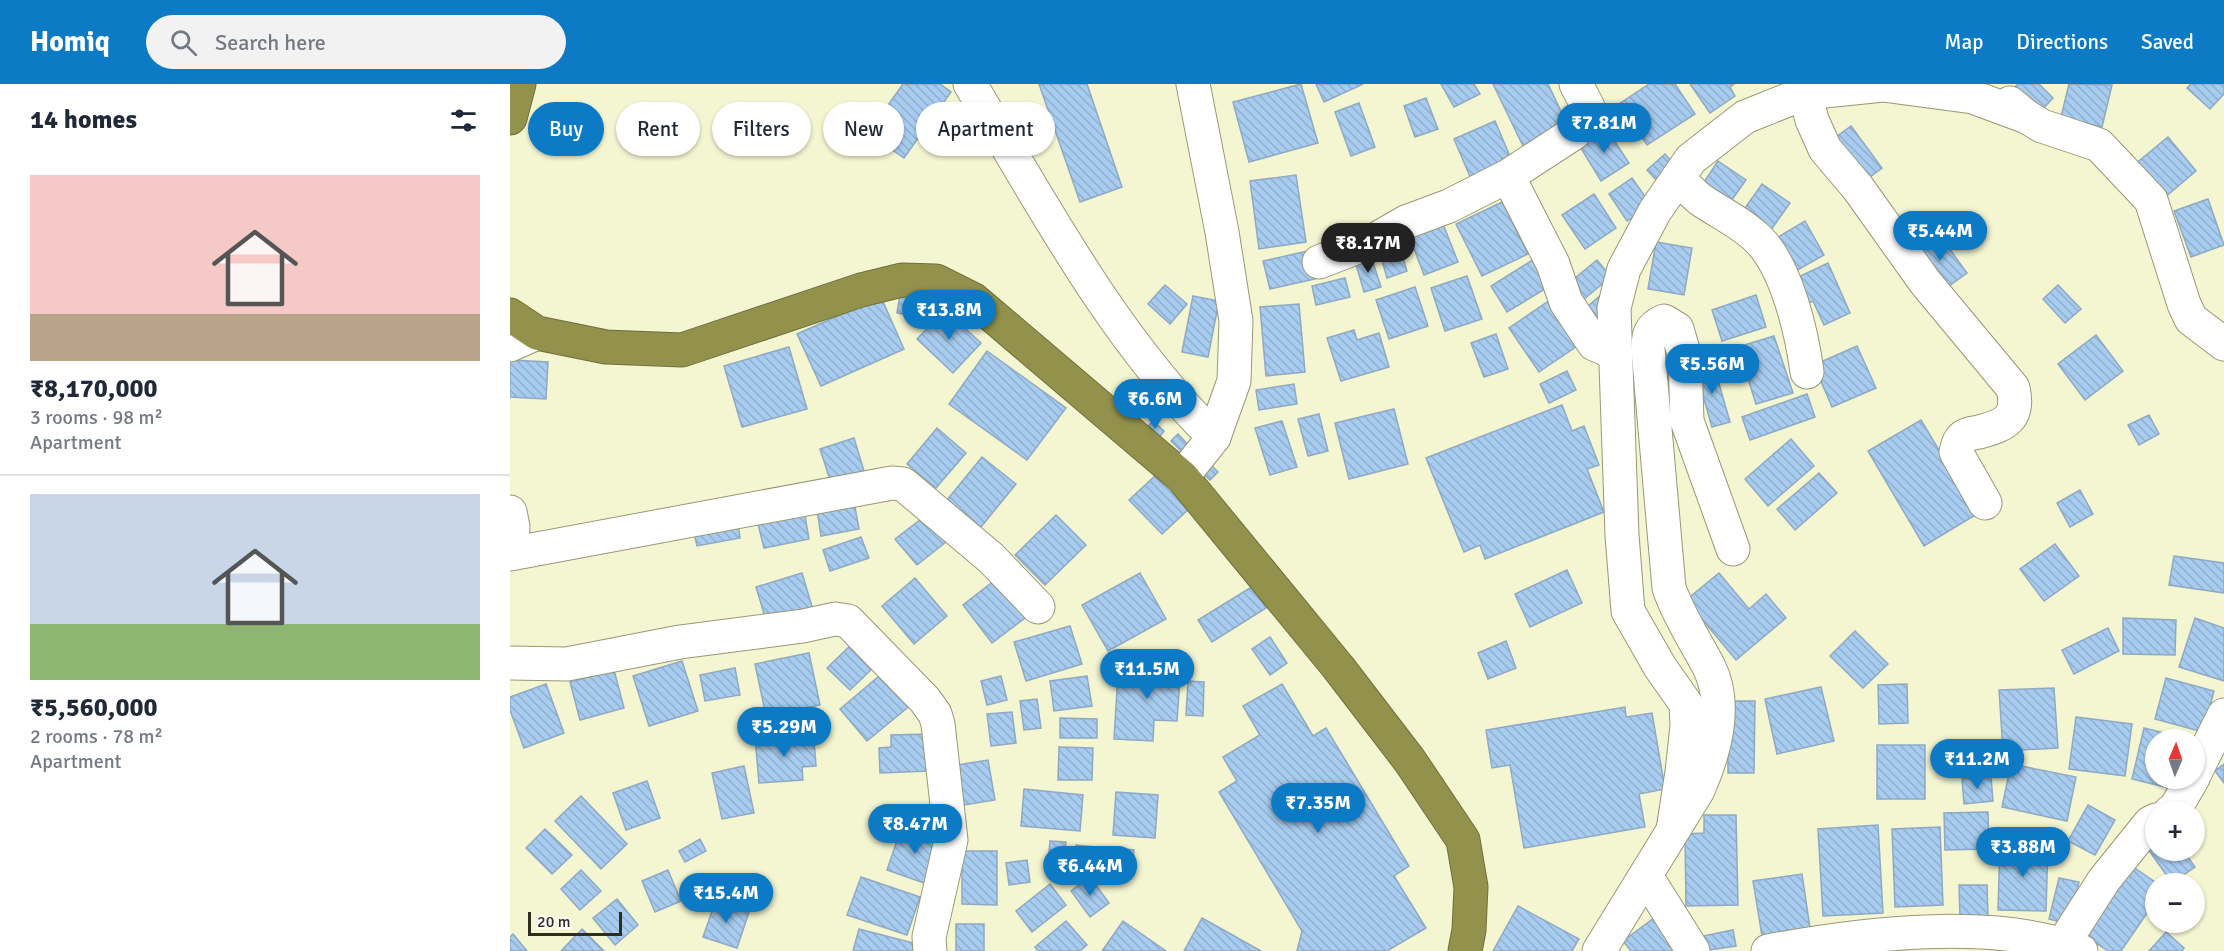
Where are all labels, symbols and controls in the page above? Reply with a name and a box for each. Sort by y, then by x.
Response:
search box [146,15,566,69]
text: Homiq [30,25,110,59]
icon: search [167,26,200,59]
text: Search here [215,29,326,56]
text: Map [1945,29,1983,55]
text: Directions [2016,29,2108,55]
text: Saved [2141,29,2194,55]
chip: Buy [528,102,604,156]
chip: Rent [616,102,700,156]
chip: Filters [712,102,811,156]
chip: New [823,102,904,156]
chip: Apartment [916,102,1055,156]
pin: ₹7.81M [1555,103,1653,154]
text: 14 homes [30,104,137,136]
icon: filters [447,104,480,137]
text: ₹7.81M [1571,110,1637,135]
pin: ₹5.44M [1891,211,1989,262]
icon: home [201,214,309,322]
text: ₹5.44M [1907,218,1973,243]
pin: ₹8.17M [1319,223,1417,274]
text: ₹8.17M [1335,230,1401,255]
pin: ₹13.8M [900,290,998,341]
text: ₹13.8M [916,297,982,322]
pin: ₹5.56M [1663,344,1761,395]
text: ₹5.56M [1679,351,1745,376]
text: ₹8,170,000 [30,373,158,405]
pin: ₹6.6M [1113,379,1197,430]
text: ₹6.6M [1128,386,1182,411]
text: 3 rooms · 98 m² [30,405,163,430]
text: Apartment [30,430,122,455]
icon: home [201,533,309,641]
pin: ₹11.5M [1098,649,1196,700]
text: ₹11.5M [1114,656,1180,681]
text: ₹5,560,000 [30,692,158,724]
pin: ₹5.29M [735,707,833,758]
text: ₹5.29M [751,714,817,739]
text: 2 rooms · 78 m² [30,724,163,749]
north arrow [2145,729,2205,789]
map controls [2145,729,2205,933]
pin: ₹11.2M [1928,739,2026,790]
text: ₹11.2M [1944,746,2010,771]
text: Apartment [30,749,122,774]
pin: ₹7.35M [1269,783,1367,834]
text: ₹7.35M [1285,790,1351,815]
button: + [2145,801,2205,861]
pin: ₹8.47M [866,804,964,855]
text: ₹8.47M [882,811,948,836]
pin: ₹3.88M [1974,827,2072,878]
text: ₹3.88M [1990,834,2056,859]
pin: ₹6.44M [1041,846,1139,897]
text: ₹6.44M [1057,853,1123,878]
pin: ₹15.4M [677,873,775,924]
button: − [2145,873,2205,933]
text: ₹15.4M [693,880,759,905]
scale bar [528,909,622,936]
text: 20 m [537,912,571,932]

